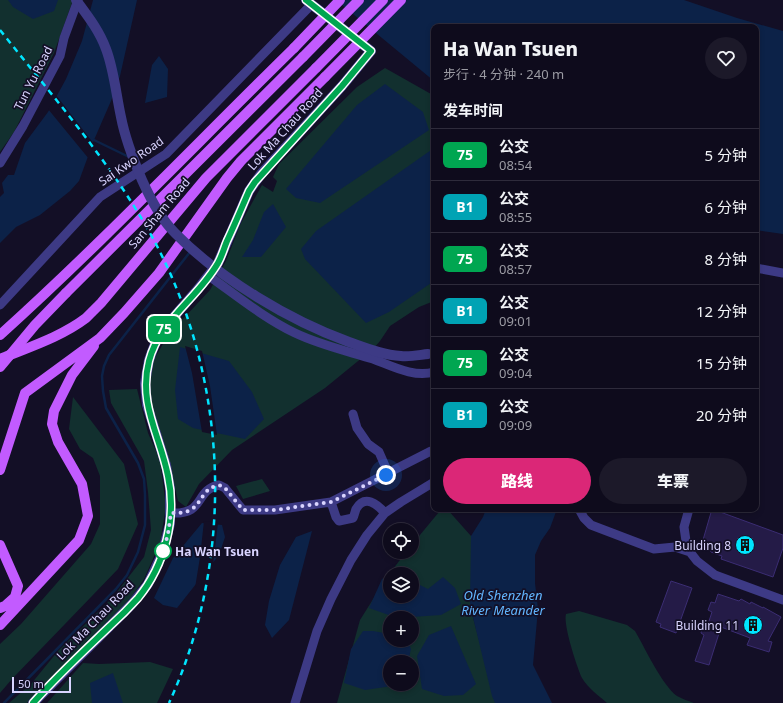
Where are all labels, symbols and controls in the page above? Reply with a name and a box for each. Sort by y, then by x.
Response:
text: Ha Wan Tsuen [443,36,578,62]
button: heart [705,37,747,79]
street label: Tun Yu Road [10,43,56,113]
text: 步行 · 4 分钟 · 240 m [443,65,564,83]
street label: Lok Ma Chau Road [244,84,326,174]
text: 发车时间 [443,100,503,120]
street label: Sai Kwo Road [95,132,167,190]
text: 公交 [499,136,529,156]
text: 75 [457,145,473,164]
text: 5 分钟 [705,145,747,165]
text: 08:54 [499,156,532,174]
street label: San Sham Road [124,174,194,252]
text: 公交 [499,188,529,208]
text: B1 [456,197,474,216]
text: 6 分钟 [705,197,747,217]
text: 08:55 [499,208,532,226]
text: 公交 [499,240,529,260]
text: 75 [457,249,473,268]
text: 8 分钟 [705,249,747,269]
text: 08:57 [499,260,532,278]
text: 公交 [499,292,529,312]
text: B1 [456,301,474,320]
text: 12 分钟 [696,301,747,321]
text: 09:01 [499,312,532,330]
line badge: 75 [146,316,182,342]
text: 75 [156,319,172,338]
text: 公交 [499,344,529,364]
text: 75 [457,353,473,372]
text: 15 分钟 [696,353,747,373]
text: 09:04 [499,364,532,382]
text: 公交 [499,396,529,416]
text: B1 [456,405,474,424]
text: 20 分钟 [696,405,747,425]
text: 09:09 [499,416,532,434]
button: 路线 [443,458,591,504]
button: 车票 [599,458,747,504]
your location [376,465,396,485]
map controls [383,523,419,691]
button: locate [383,523,419,559]
building icon: Building 8 [734,534,756,556]
place label: Building 8 [674,537,731,554]
marker: Ha Wan Tsuen [154,542,172,560]
place label: Ha Wan Tsuen [175,543,259,560]
button: layers [383,567,419,603]
street label: Lok Ma Chau Road [52,576,138,664]
water label: Old Shenzhen River Meander [461,586,546,619]
button: + [383,611,419,647]
building icon: Building 11 [742,614,764,636]
place label: Building 11 [675,617,739,634]
button: − [383,655,419,691]
scale bar [12,675,71,694]
text: 50 m [18,676,44,691]

